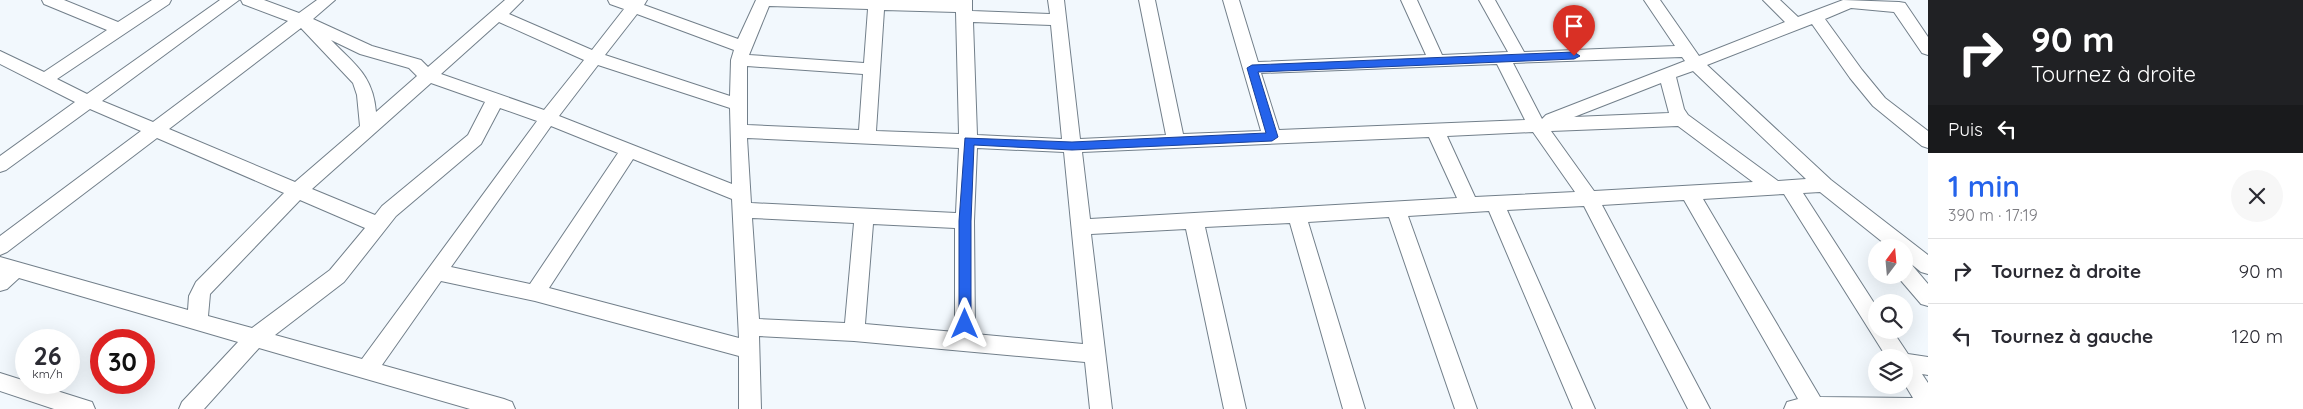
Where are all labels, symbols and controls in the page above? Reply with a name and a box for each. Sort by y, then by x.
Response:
pin [1553,5,1595,56]
icon: arrive [1560,12,1588,40]
text: 90 m [2031,17,2114,61]
icon: right [1948,20,2013,85]
text: Tournez à droite [2031,60,2196,88]
icon: left [1993,115,2021,143]
text: Puis [1948,117,1983,141]
text: 1 min [1948,167,2020,205]
button: close [2231,170,2283,222]
text: 390 m · 17:19 [1948,205,2038,225]
north arrow [1868,239,1912,284]
map controls [1868,239,1913,394]
icon: right [1948,257,1976,285]
text: Tournez à droite [1991,259,2141,283]
text: 90 m [2239,259,2283,283]
button: search [1868,294,1913,339]
position arrow [938,297,990,349]
icon: left [1948,322,1976,350]
text: Tournez à gauche [1991,324,2153,348]
text: 120 m [2232,324,2283,348]
speed limit sign: 30 [90,329,155,394]
text: 26 [33,340,62,371]
button: layers [1868,349,1913,394]
text: km/h [32,366,63,381]

